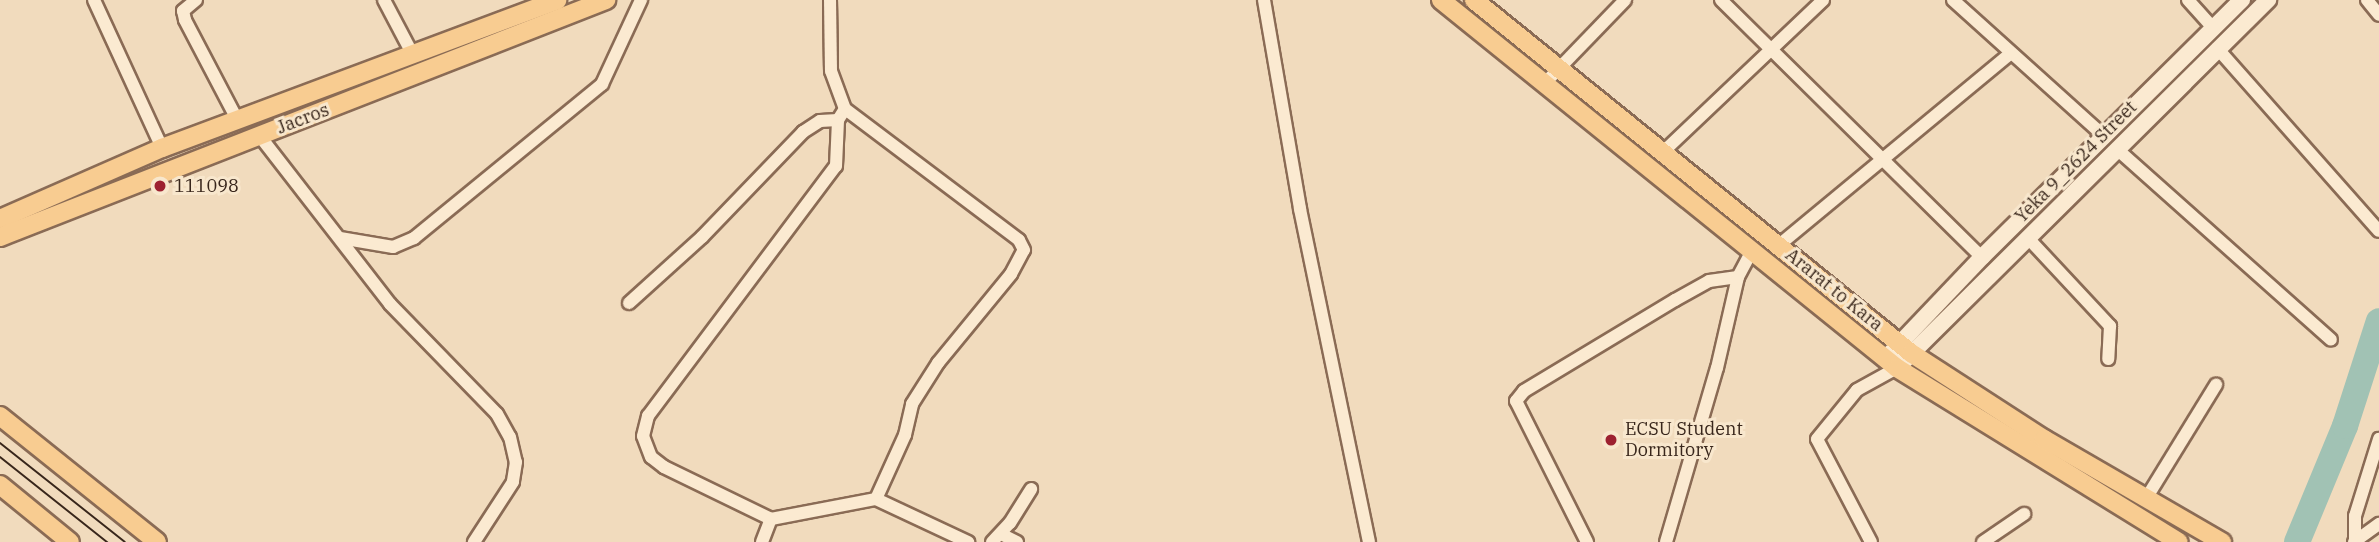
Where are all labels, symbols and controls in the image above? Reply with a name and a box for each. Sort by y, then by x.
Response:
street label: Yeka 9_2624 Street [2011,97,2141,227]
street label: Jacros [274,99,332,139]
place label: 111098 [174,175,239,197]
marker: 111098 [152,178,168,194]
street label: Ararat to Kara [1781,244,1887,336]
place label: ECSU Student Dormitory [1625,419,1743,462]
marker: ECSU Student Dormitory [1603,432,1619,448]

